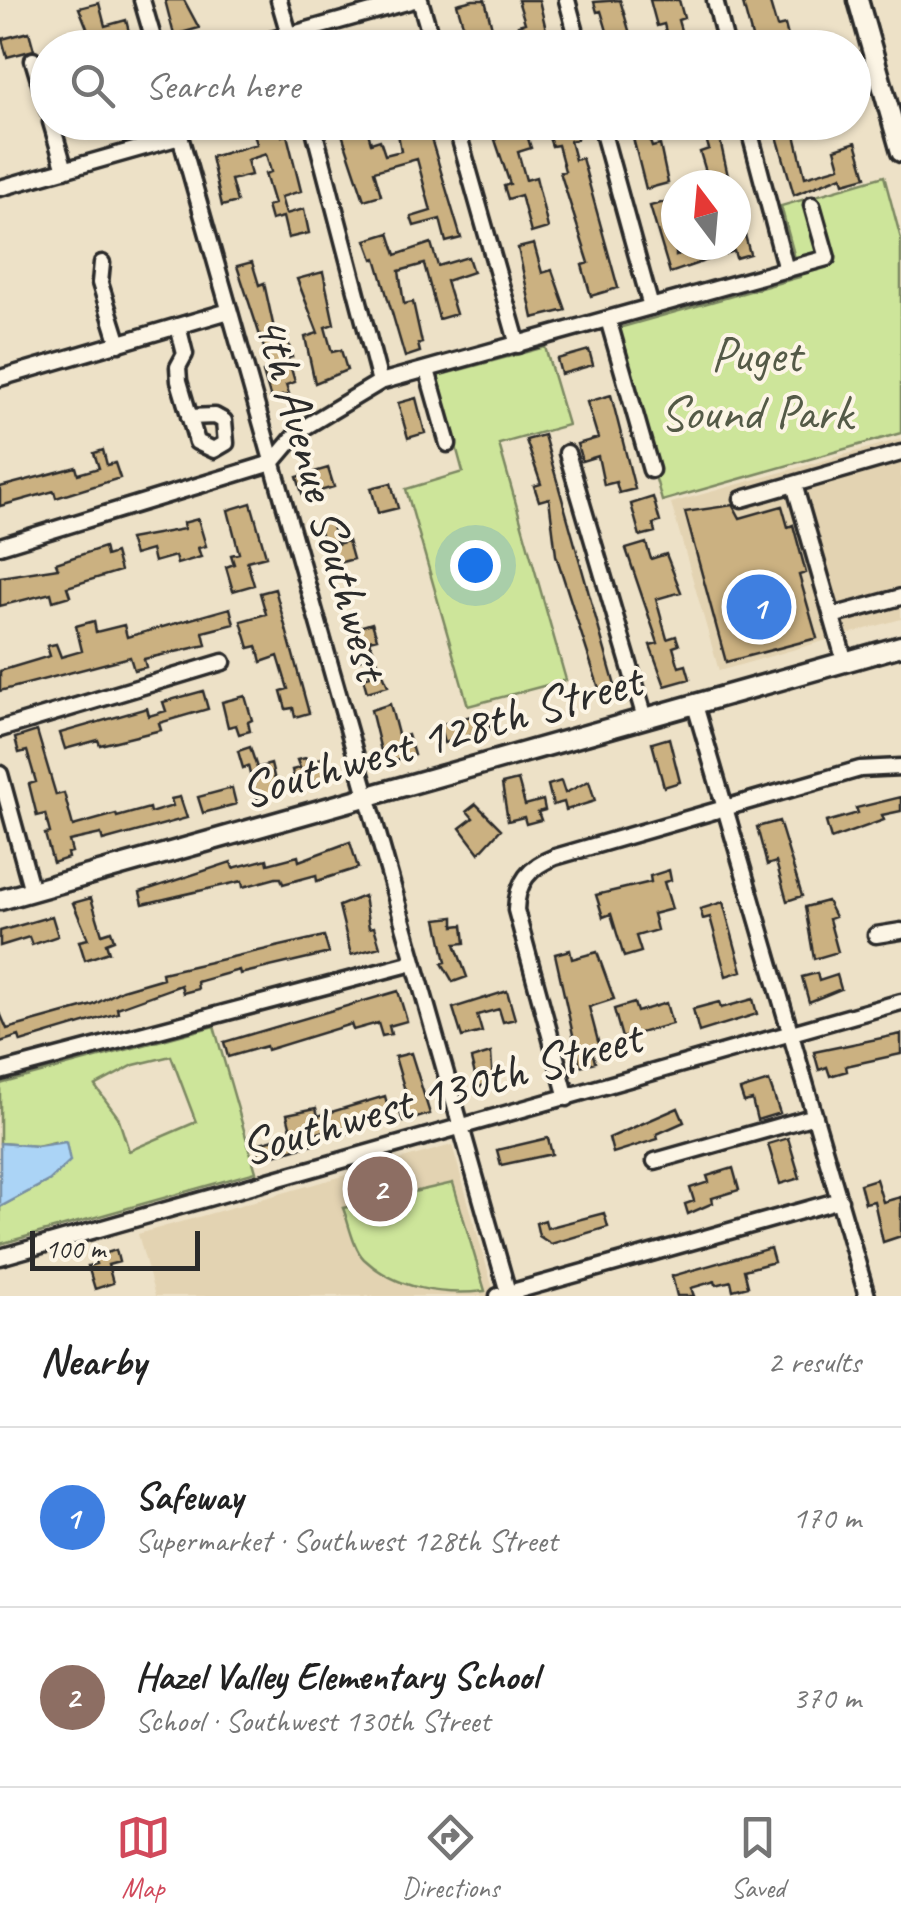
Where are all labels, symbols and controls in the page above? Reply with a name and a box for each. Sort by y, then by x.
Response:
search box [30,30,871,140]
icon: search [65,58,120,113]
text: Search here [145,62,300,109]
north arrow [661,170,751,260]
street label: 4th Avenue Southwest [239,308,405,691]
park label: Puget Sound Park [660,323,856,444]
your location [450,540,501,591]
pin: 1 [726,570,792,644]
street label: Southwest 128th Street [233,647,652,823]
street label: Southwest 130th Street [233,1004,652,1180]
pin: 2 [348,1152,412,1226]
scale bar [30,1226,200,1270]
text: 100 m [45,1231,105,1266]
text: Nearby [40,1335,146,1388]
text: 2 results [767,1341,861,1382]
text: Safeway [135,1473,243,1520]
text: 1 [65,1497,80,1538]
text: 170 m [792,1497,861,1538]
text: Supermarket · Southwest 128th Street [135,1520,557,1561]
text: Hazel Valley Elementary School [135,1653,538,1700]
text: 2 [65,1677,80,1718]
text: 370 m [792,1677,861,1718]
text: School · Southwest 130th Street [135,1700,490,1741]
tab: Map [116,1810,171,1905]
tab: Directions [402,1810,499,1905]
tab: Saved [730,1810,785,1905]

